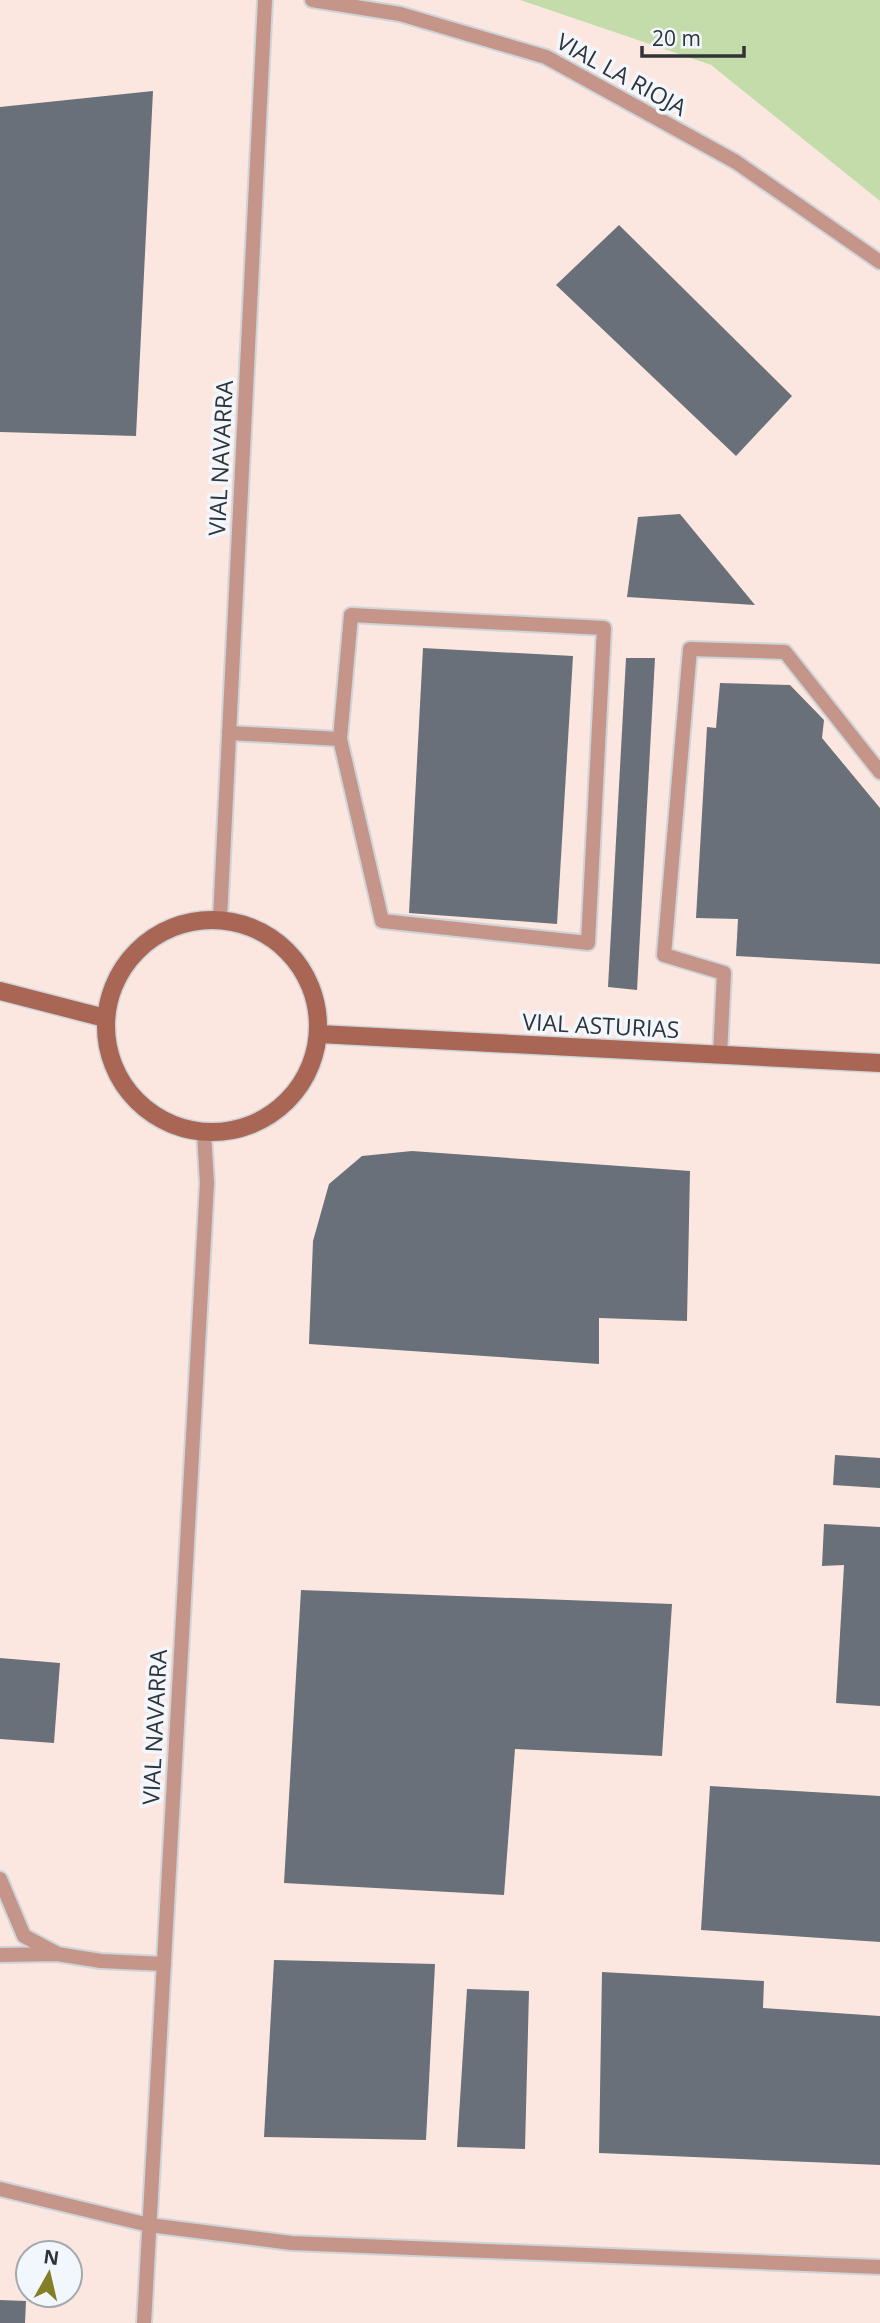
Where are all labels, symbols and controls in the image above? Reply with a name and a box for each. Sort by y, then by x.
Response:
scale bar [642,14,744,58]
text: 20 m [652,24,701,52]
street label: VIAL LA RIOJA [551,25,693,123]
street label: VIAL NAVARRA [200,379,240,537]
street label: VIAL ASTURIAS [522,1005,680,1045]
street label: VIAL NAVARRA [134,1648,174,1806]
north arrow [14,2239,84,2309]
text: N [42,2243,61,2271]

